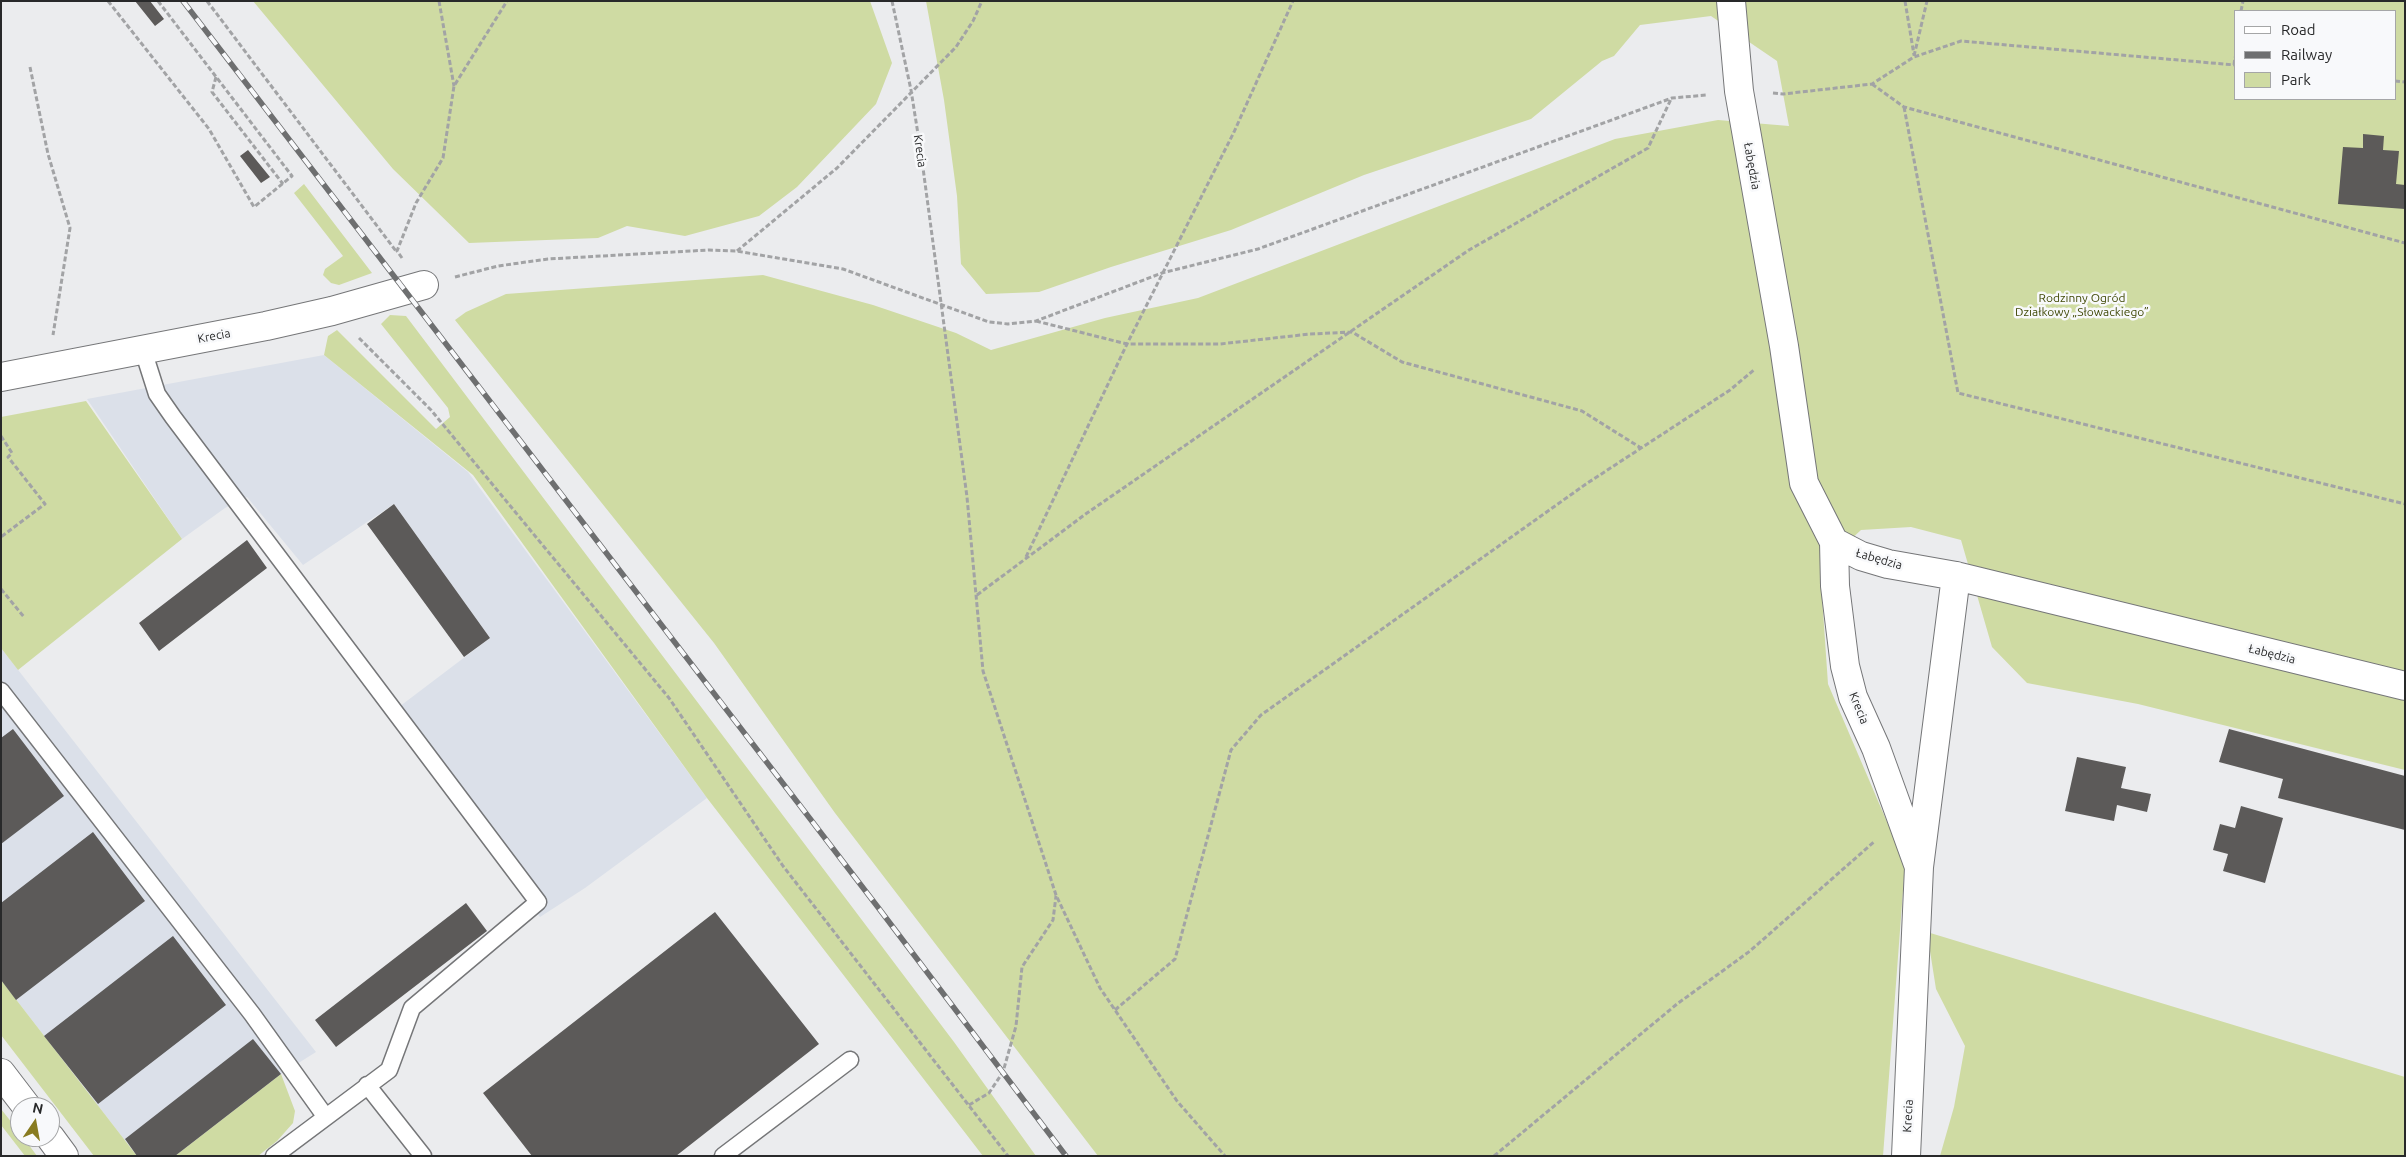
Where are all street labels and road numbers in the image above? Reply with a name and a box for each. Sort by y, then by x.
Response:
street label: Krecia [911,134,929,168]
street label: Łabędzia [1741,141,1763,191]
street label: Krecia [196,326,232,346]
street label: Łabędzia [1854,545,1904,573]
street label: Łabędzia [2247,641,2297,667]
street label: Krecia [1846,690,1872,726]
street label: Krecia [1900,1099,1916,1133]

